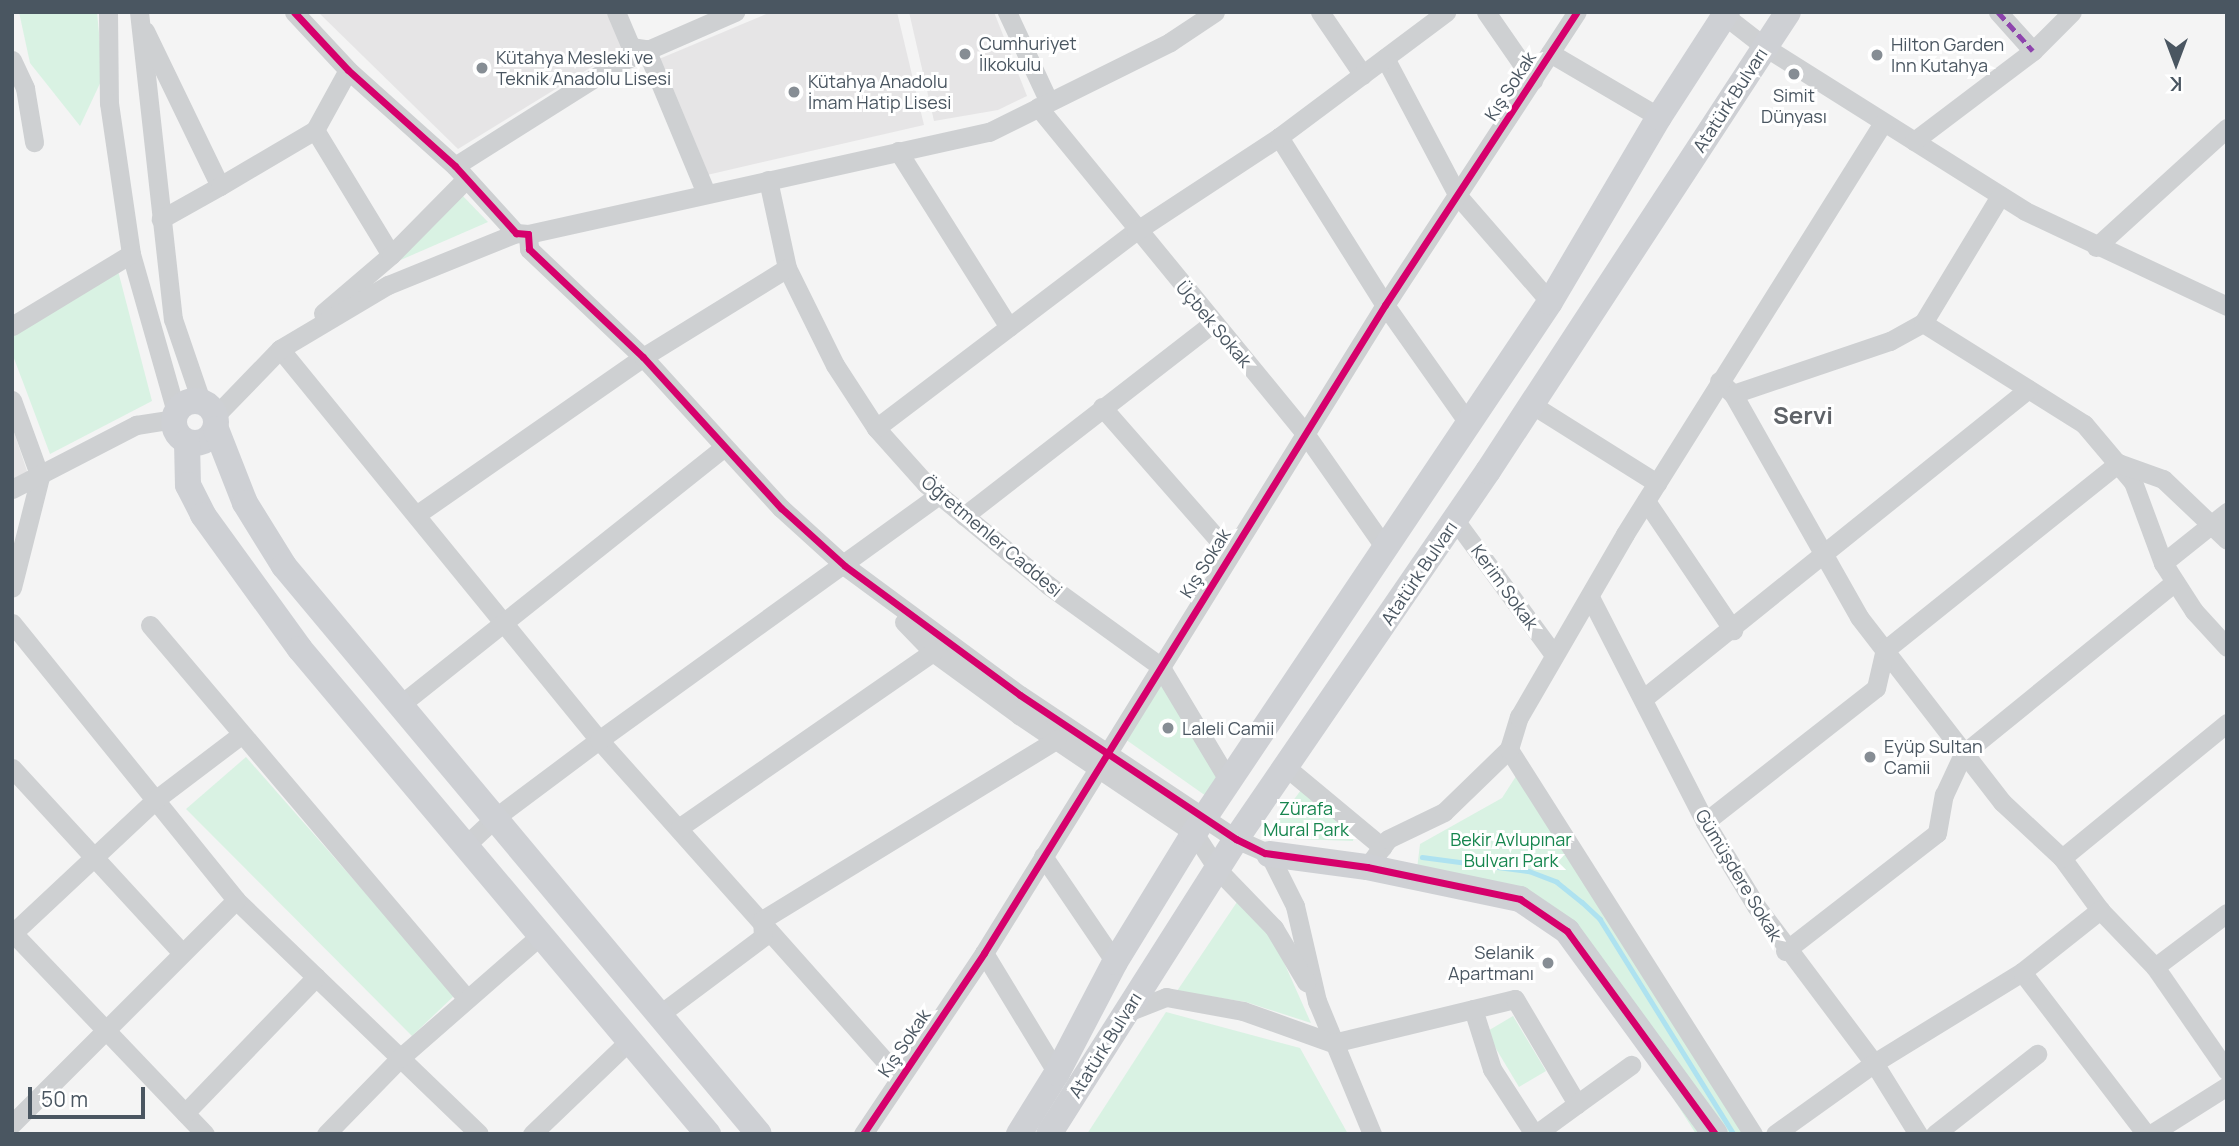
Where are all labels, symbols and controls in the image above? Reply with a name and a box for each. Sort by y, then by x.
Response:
north arrow [2141,28,2211,98]
place label: Cumhuriyet İlkokulu [979,33,1077,76]
place label: Hilton Garden Inn Kutahya [1891,34,2004,76]
street label: Atatürk Bulvarı [1688,44,1772,156]
marker: Cumhuriyet İlkokulu [957,46,973,62]
place label: Kütahya Mesleki ve Teknik Anadolu Lisesi [496,47,671,90]
marker: Hilton Garden Inn Kutahya [1869,47,1885,63]
street label: Kış Sokak [1480,48,1540,124]
marker: Kütahya Mesleki ve Teknik Anadolu Lisesi [474,60,490,76]
marker: Simit Dünyası [1786,66,1802,82]
place label: Kütahya Anadolu İmam Hatip Lisesi [808,71,951,114]
text: K [2170,71,2182,97]
marker: Kütahya Anadolu İmam Hatip Lisesi [786,84,802,100]
place label: Simit Dünyası [1761,85,1827,128]
street label: Üçbek Sokak [1172,276,1256,372]
district label: Servi [1773,401,1833,429]
street label: Öğretmenler Caddesi [917,471,1067,601]
street label: Atatürk Bulvarı [1376,517,1462,629]
street label: Kış Sokak [1175,524,1235,602]
street label: Kerim Sokak [1467,540,1543,634]
place label: Laleli Camii [1182,717,1274,739]
marker: Laleli Camii [1160,720,1176,736]
place label: Eyüp Sultan Camii [1884,736,1983,778]
marker: Eyüp Sultan Camii [1862,749,1878,765]
park label: Zürafa Mural Park [1263,798,1349,840]
street label: Gümüşdere Sokak [1691,805,1787,945]
park label: Bekir Avlupınar Bulvarı Park [1450,829,1572,872]
place label: Selanik Apartmanı [1448,942,1534,984]
marker: Selanik Apartmanı [1540,955,1556,971]
street label: Atatürk Bulvarı [1064,988,1146,1102]
street label: Kış Sokak [873,1005,935,1081]
scale bar [32,1072,149,1116]
text: 50 m [41,1085,88,1113]

